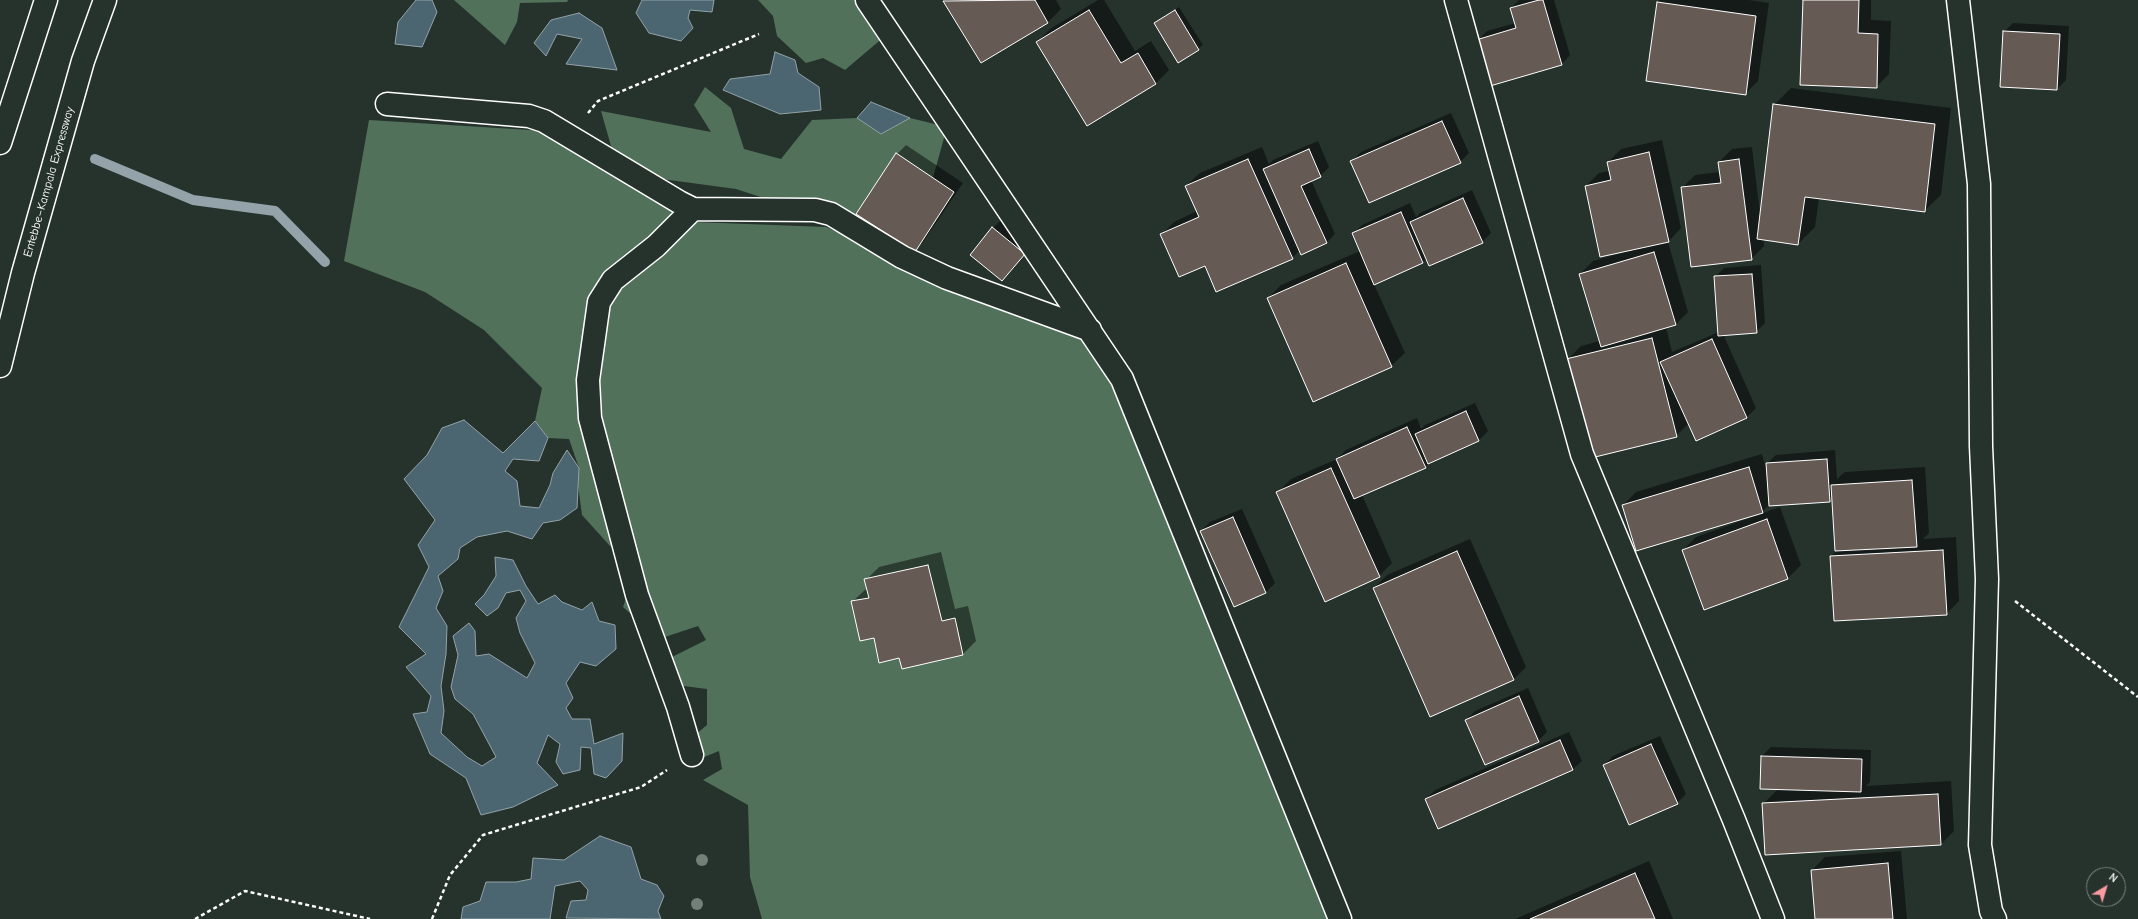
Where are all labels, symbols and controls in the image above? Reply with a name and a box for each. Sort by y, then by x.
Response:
street label: Entebbe–Kampala Expressway [21,105,77,259]
north arrow [2086,867,2126,907]
text: N [2106,871,2120,885]

